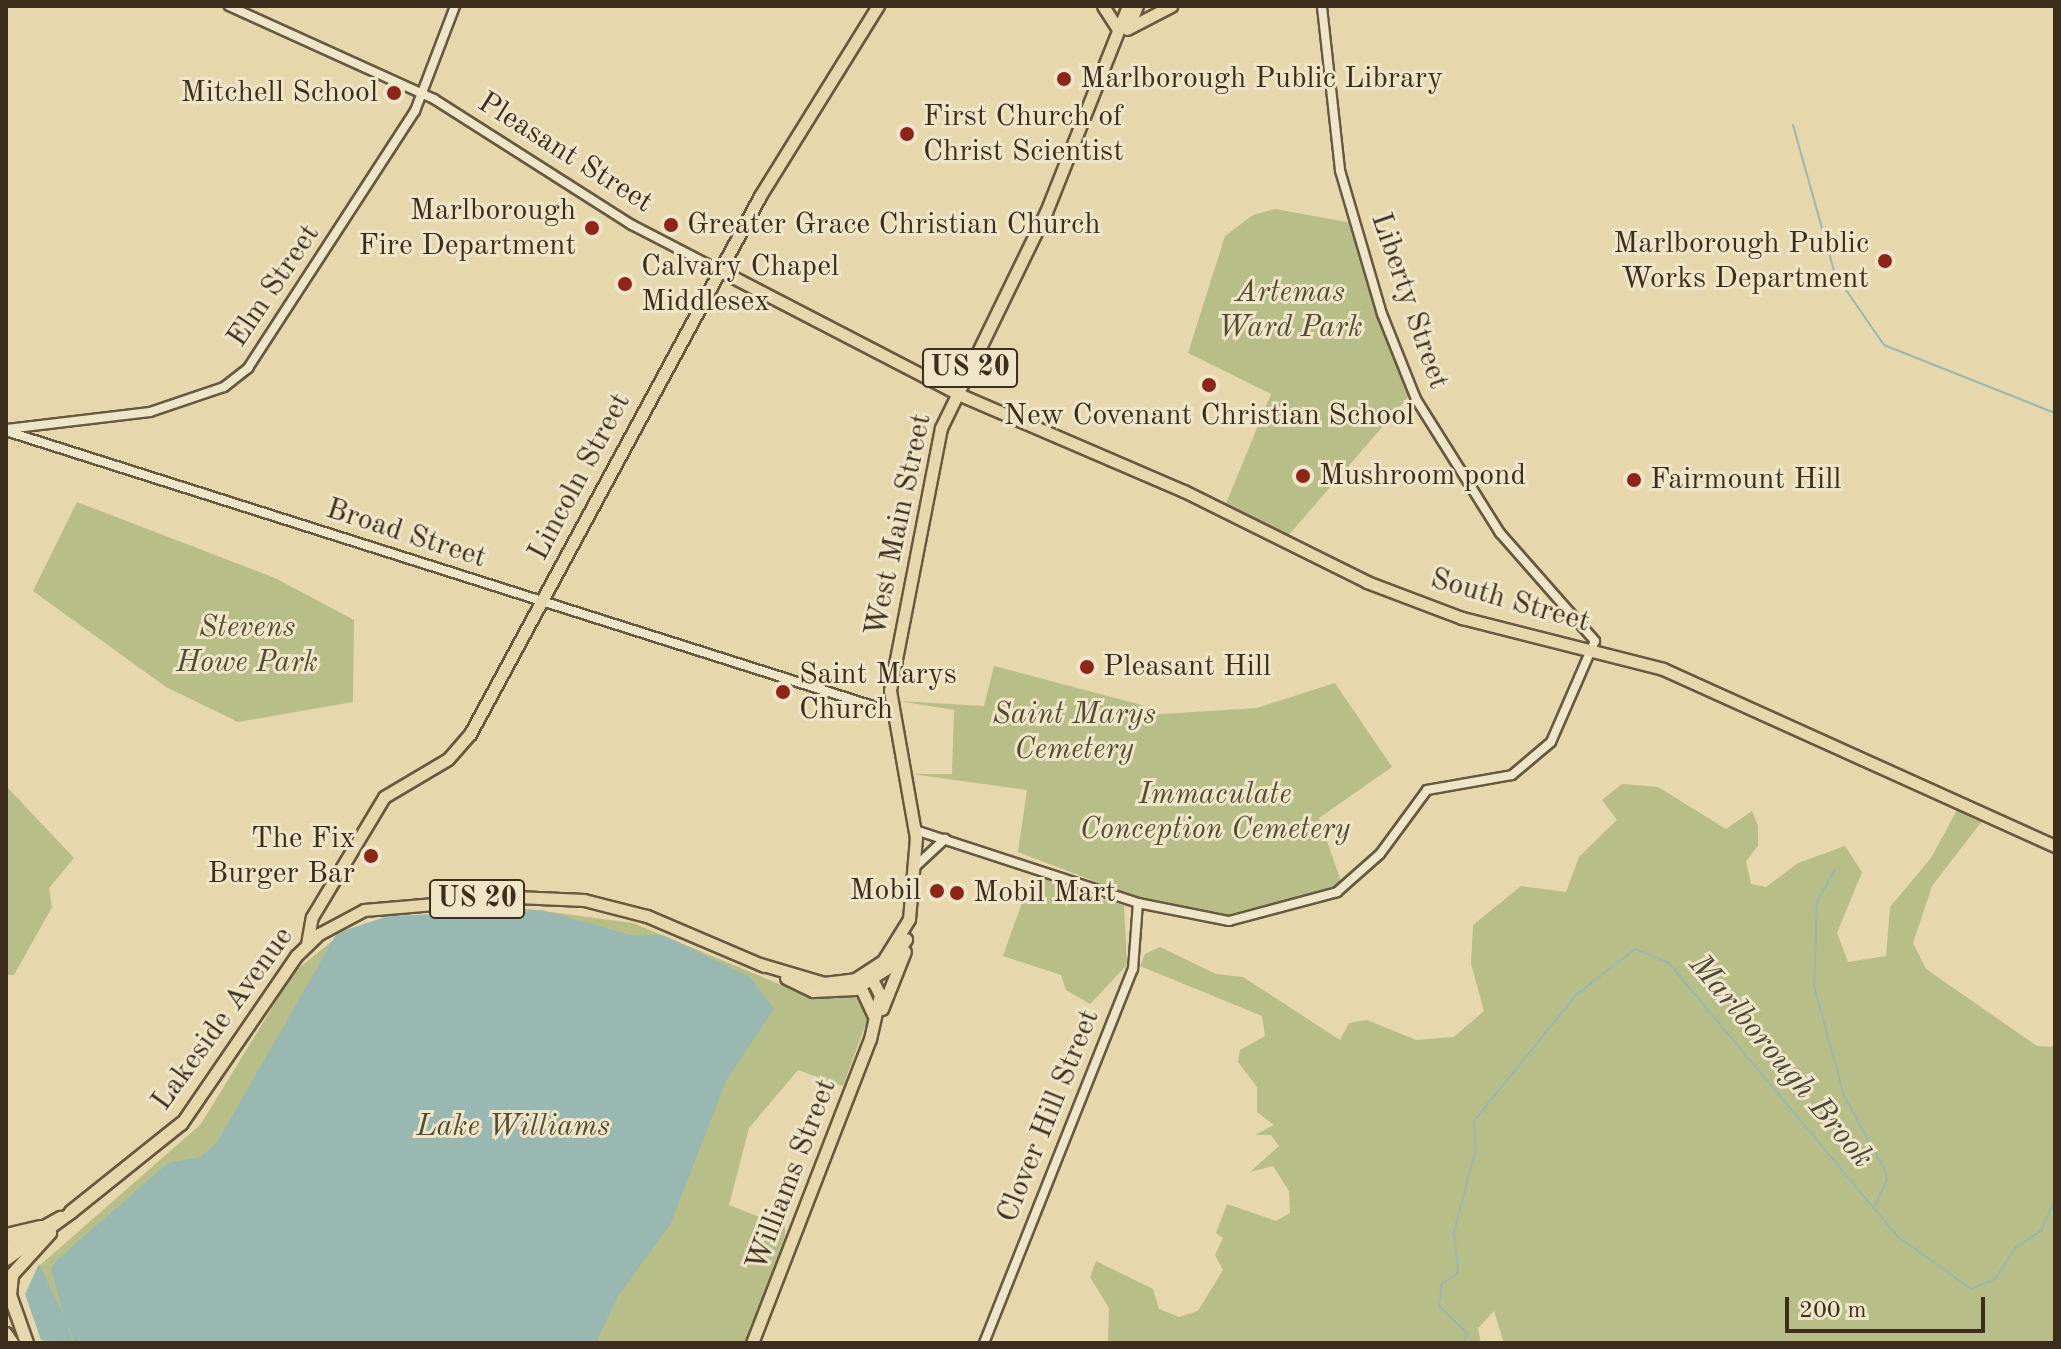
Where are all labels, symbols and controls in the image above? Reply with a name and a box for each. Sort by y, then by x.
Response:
place label: Marlborough Public Library [1080,61,1443,97]
marker: Marlborough Public Library [1055,70,1073,88]
place label: Mitchell School [181,75,378,111]
marker: Mitchell School [385,84,403,102]
street label: Pleasant Street [471,85,659,221]
place label: First Church of Christ Scientist [923,99,1124,170]
marker: First Church of Christ Scientist [898,125,916,143]
place label: Marlborough Fire Department [358,193,576,264]
place label: Greater Grace Christian Church [687,207,1101,243]
street label: Liberty Street [1362,208,1456,394]
marker: Greater Grace Christian Church [662,216,680,234]
street label: Elm Street [220,218,328,354]
marker: Marlborough Fire Department [583,219,601,237]
place label: Marlborough Public Works Department [1613,226,1869,296]
place label: Calvary Chapel Middlesex [641,249,839,320]
marker: Marlborough Public Works Department [1876,252,1894,270]
marker: Calvary Chapel Middlesex [616,275,634,293]
park label: Artemas Ward Park [1217,275,1363,346]
road number: US 20 [922,344,1018,392]
marker: New Covenant Christian School [1200,376,1218,394]
street label: Lincoln Street [521,387,639,567]
place label: New Covenant Christian School [1004,398,1414,434]
street label: West Main Street [858,410,940,640]
place label: Mushroom pond [1319,458,1526,494]
place label: Fairmount Hill [1650,462,1841,498]
marker: Mushroom pond [1294,467,1312,485]
marker: Fairmount Hill [1625,471,1643,489]
street label: Broad Street [321,491,491,577]
street label: South Street [1426,561,1594,641]
park label: Stevens Howe Park [176,610,318,680]
place label: Pleasant Hill [1103,649,1271,685]
place label: Saint Marys Church [799,657,957,728]
marker: Pleasant Hill [1078,658,1096,676]
marker: Saint Marys Church [774,683,792,701]
park label: Saint Marys Cemetery [992,697,1156,768]
park label: Immaculate Conception Cemetery [1080,777,1350,848]
place label: The Fix Burger Bar [207,821,355,892]
marker: The Fix Burger Bar [362,847,380,865]
place label: Mobil [849,873,921,909]
road number: US 20 [429,875,525,923]
place label: Mobil Mart [973,875,1116,911]
marker: Mobil [928,882,946,900]
marker: Mobil Mart [948,884,966,902]
street label: Lakeside Avenue [144,920,302,1118]
water label: Marlborough Brook [1679,947,1881,1177]
street label: Clover Hill Street [990,1004,1108,1228]
street label: Williams Street [739,1074,845,1276]
park label: Lake Williams [416,1109,610,1145]
scale bar [1789,1281,1989,1331]
text: 200 m [1799,1299,1867,1323]

